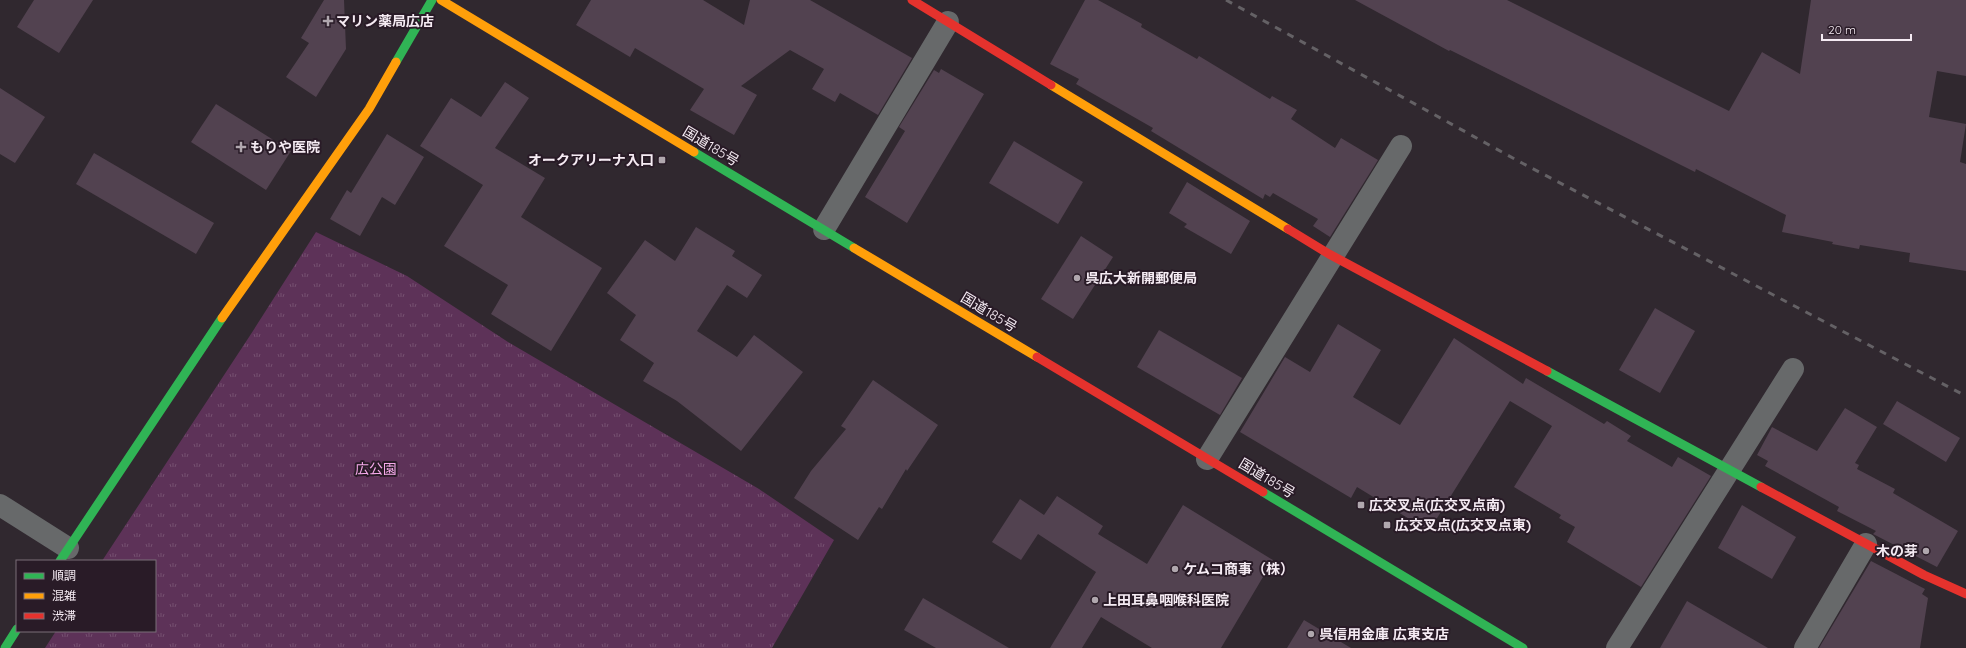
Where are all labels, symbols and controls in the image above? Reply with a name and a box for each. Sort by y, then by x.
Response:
place label: マリン薬局広店 [336,12,434,30]
marker: マリン薬局広店 [323,16,333,26]
scale bar [1822,16,1911,42]
text: 20 m [1828,22,1856,37]
street label: 国道185号 [680,122,742,170]
place label: もりや医院 [250,138,320,156]
marker: もりや医院 [235,141,247,153]
place label: オークアリーナ入口 [528,151,654,169]
marker: オークアリーナ入口 [657,155,667,165]
place label: 呉広大新開郵便局 [1085,269,1197,287]
marker: 呉広大新開郵便局 [1072,273,1082,283]
street label: 国道185号 [958,288,1020,336]
street label: 国道185号 [1236,454,1298,502]
park label: 広公園 [355,460,397,478]
place label: 広交叉点(広交叉点南) [1369,496,1505,514]
marker: 広交叉点(広交叉点南) [1356,500,1366,510]
place label: 広交叉点(広交叉点東) [1395,516,1531,534]
marker: 広交叉点(広交叉点東) [1382,520,1392,530]
place label: 木の芽 [1876,542,1918,560]
marker: 木の芽 [1921,546,1931,556]
legend [16,560,156,632]
place label: ケムコ商事（株） [1183,560,1294,578]
marker: ケムコ商事（株） [1170,564,1180,574]
text: 順調 [52,568,76,583]
text: 混雑 [52,588,76,603]
place label: 上田耳鼻咽喉科医院 [1103,591,1229,609]
marker: 上田耳鼻咽喉科医院 [1090,595,1100,605]
text: 渋滞 [52,608,76,623]
place label: 呉信用金庫 広東支店 [1319,625,1449,643]
marker: 呉信用金庫 広東支店 [1306,629,1316,639]

